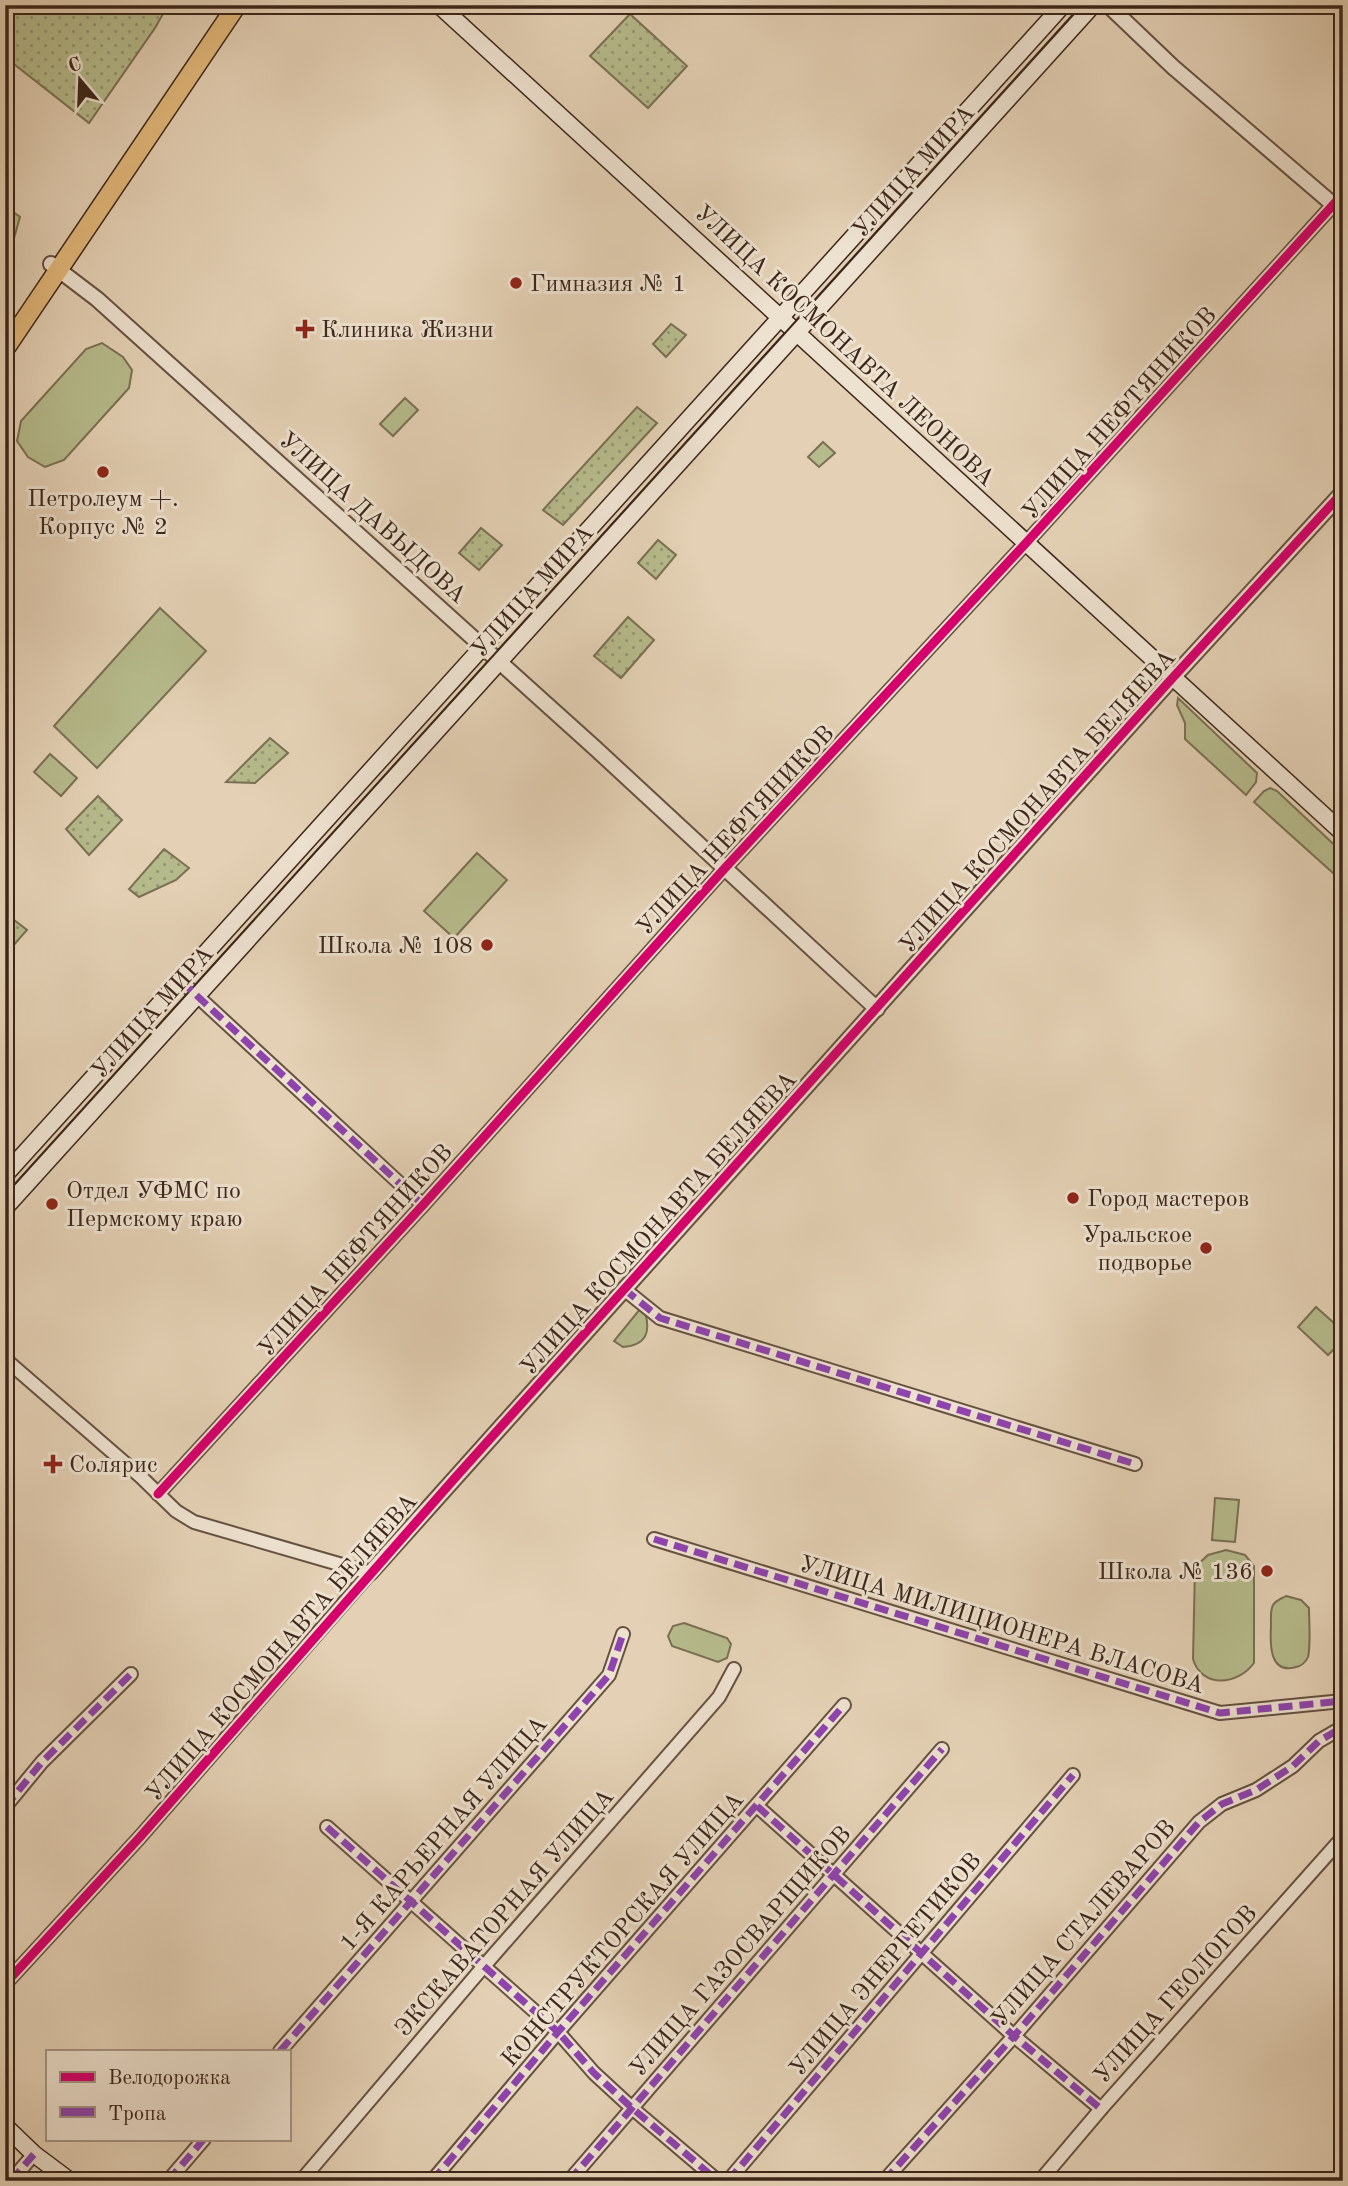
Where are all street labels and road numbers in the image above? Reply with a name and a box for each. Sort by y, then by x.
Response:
street label: УЛИЦА МИРА [849,101,980,243]
street label: УЛИЦА КОСМОНАВТА ЛЕОНОВА [689,201,998,492]
street label: УЛИЦА НЕФТЯНИКОВ [1019,303,1222,525]
street label: УЛИЦА ДАВЫДОВА [273,428,470,609]
street label: УЛИЦА МИРА [468,521,599,663]
street label: УЛИЦА КОСМОНАВТА БЕЛЯЕВА [896,646,1181,959]
street label: УЛИЦА НЕФТЯНИКОВ [633,722,840,941]
street label: УЛИЦА МИРА [88,942,219,1084]
street label: УЛИЦА КОСМОНАВТА БЕЛЯЕВА [517,1068,802,1381]
street label: УЛИЦА НЕФТЯНИКОВ [255,1140,458,1362]
street label: УЛИЦА КОСМОНАВТА БЕЛЯЕВА [142,1490,423,1807]
street label: УЛИЦА МИЛИЦИОНЕРА ВЛАСОВА [796,1553,1207,1699]
street label: 1-Я КАРЬЕРНАЯ УЛИЦА [336,1713,553,1956]
street label: ЭКСКАВАТОРНАЯ УЛИЦА [392,1785,619,2042]
street label: КОНСТРУКТОРСКАЯ УЛИЦА [498,1788,749,2072]
street label: УЛИЦА СТАЛЕВАРОВ [988,1816,1181,2033]
street label: УЛИЦА ГАЗОСВАРЩИКОВ [626,1823,857,2082]
street label: УЛИЦА ЭНЕРГЕТИКОВ [786,1849,987,2082]
street label: УЛИЦА ГЕОЛОГОВ [1090,1902,1263,2089]

